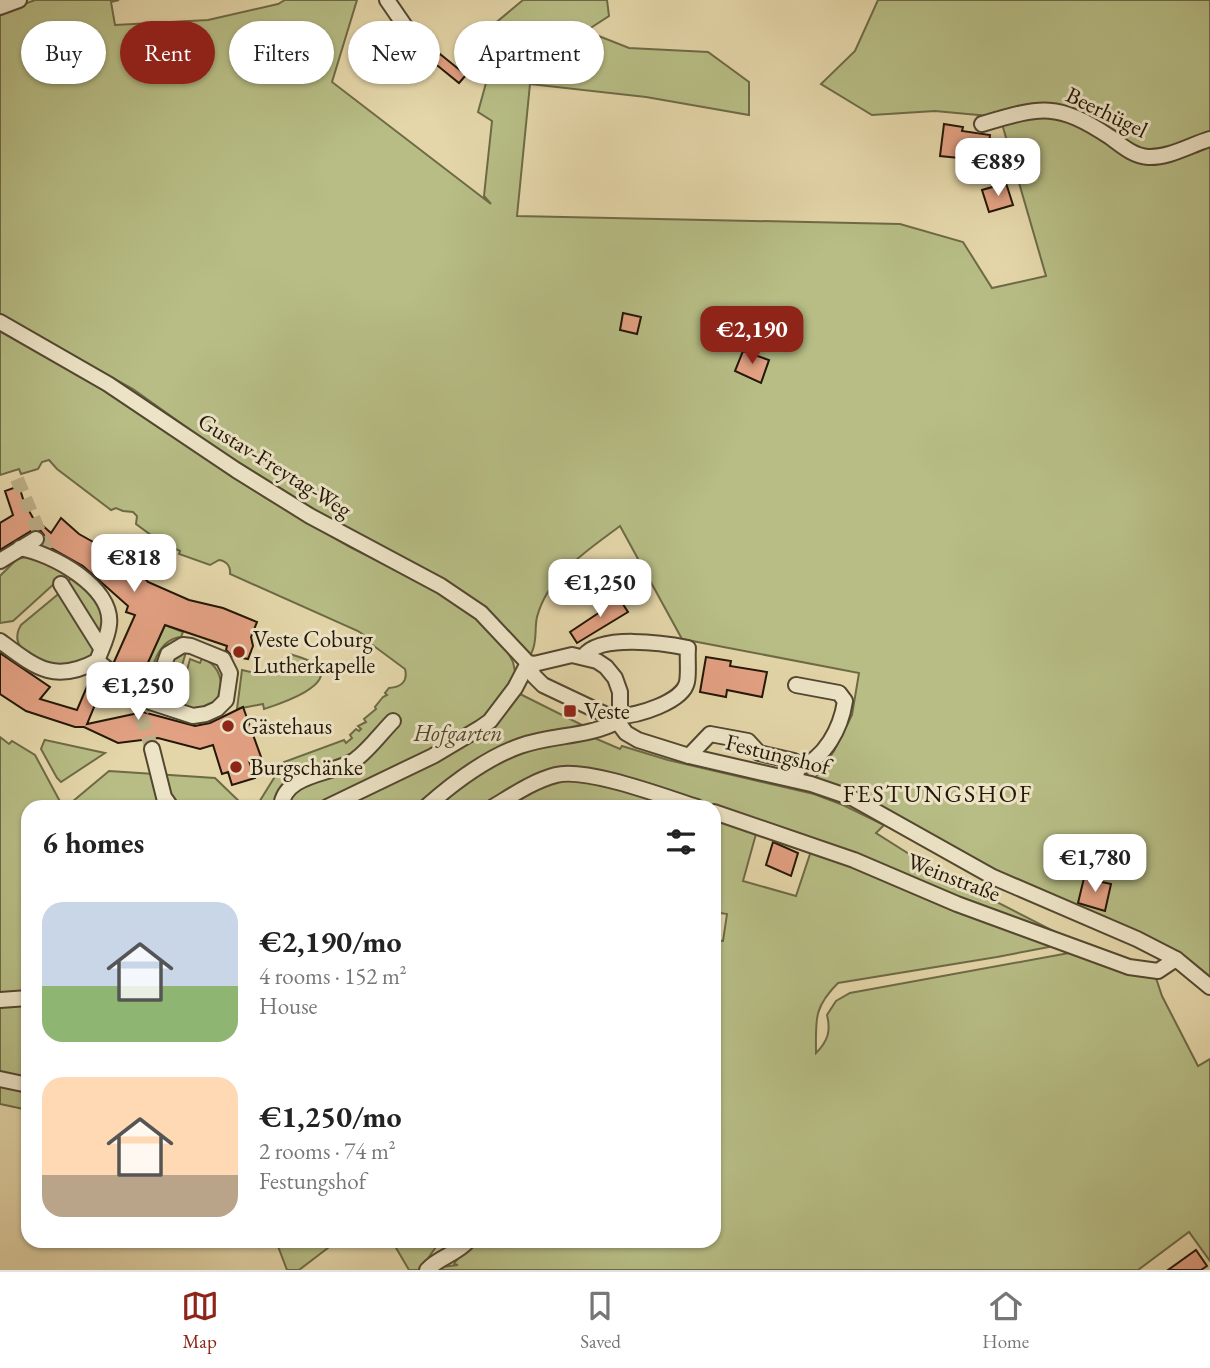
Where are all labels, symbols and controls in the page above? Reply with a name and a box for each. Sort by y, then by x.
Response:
chip: Buy [21,21,106,84]
chip: Rent [120,21,215,84]
chip: Filters [229,21,334,84]
chip: New [348,21,440,84]
chip: Apartment [454,21,604,84]
street label: Beerhügel [1061,79,1153,145]
pin: €889 [957,138,1039,198]
text: €889 [971,146,1025,176]
pin: €2,190 [695,306,809,366]
text: €2,190 [716,314,788,344]
street label: Gustav-Freytag-Weg [192,406,358,525]
pin: €818 [93,534,175,594]
text: €818 [107,542,161,572]
pin: €1,250 [543,560,657,619]
text: €1,250 [564,567,636,597]
place label: Veste Coburg Lutherkapelle [253,624,375,680]
marker: Veste Coburg Lutherkapelle [231,644,247,660]
pin: €1,250 [81,662,195,722]
text: €1,250 [102,670,174,700]
place label: Veste [584,696,630,726]
marker: Veste [562,703,578,719]
place label: Gästehaus [242,711,332,741]
marker: Gästehaus [220,718,236,734]
park label: Hofgarten [413,718,502,748]
street label: Festungshof [722,727,836,782]
place label: Burgschänke [250,752,363,782]
marker: Burgschänke [228,759,244,775]
district label: FESTUNGSHOF [843,778,1033,809]
text: 6 homes [42,823,144,862]
icon: filters [662,823,700,861]
pin: €1,780 [1038,834,1152,894]
text: €1,780 [1059,842,1131,872]
street label: Weinstraße [903,846,1005,908]
text: €2,190/mo [259,922,402,961]
icon: home [98,930,182,1014]
text: 4 rooms · 152 m² [259,961,407,991]
text: House [259,991,318,1021]
text: €1,250/mo [259,1097,402,1136]
icon: home [98,1105,182,1189]
text: 2 rooms · 74 m² [259,1136,396,1166]
text: Festungshof [259,1166,366,1196]
tab: Map [181,1287,219,1354]
tab: Saved [580,1287,621,1354]
tab: Home [982,1287,1029,1354]

